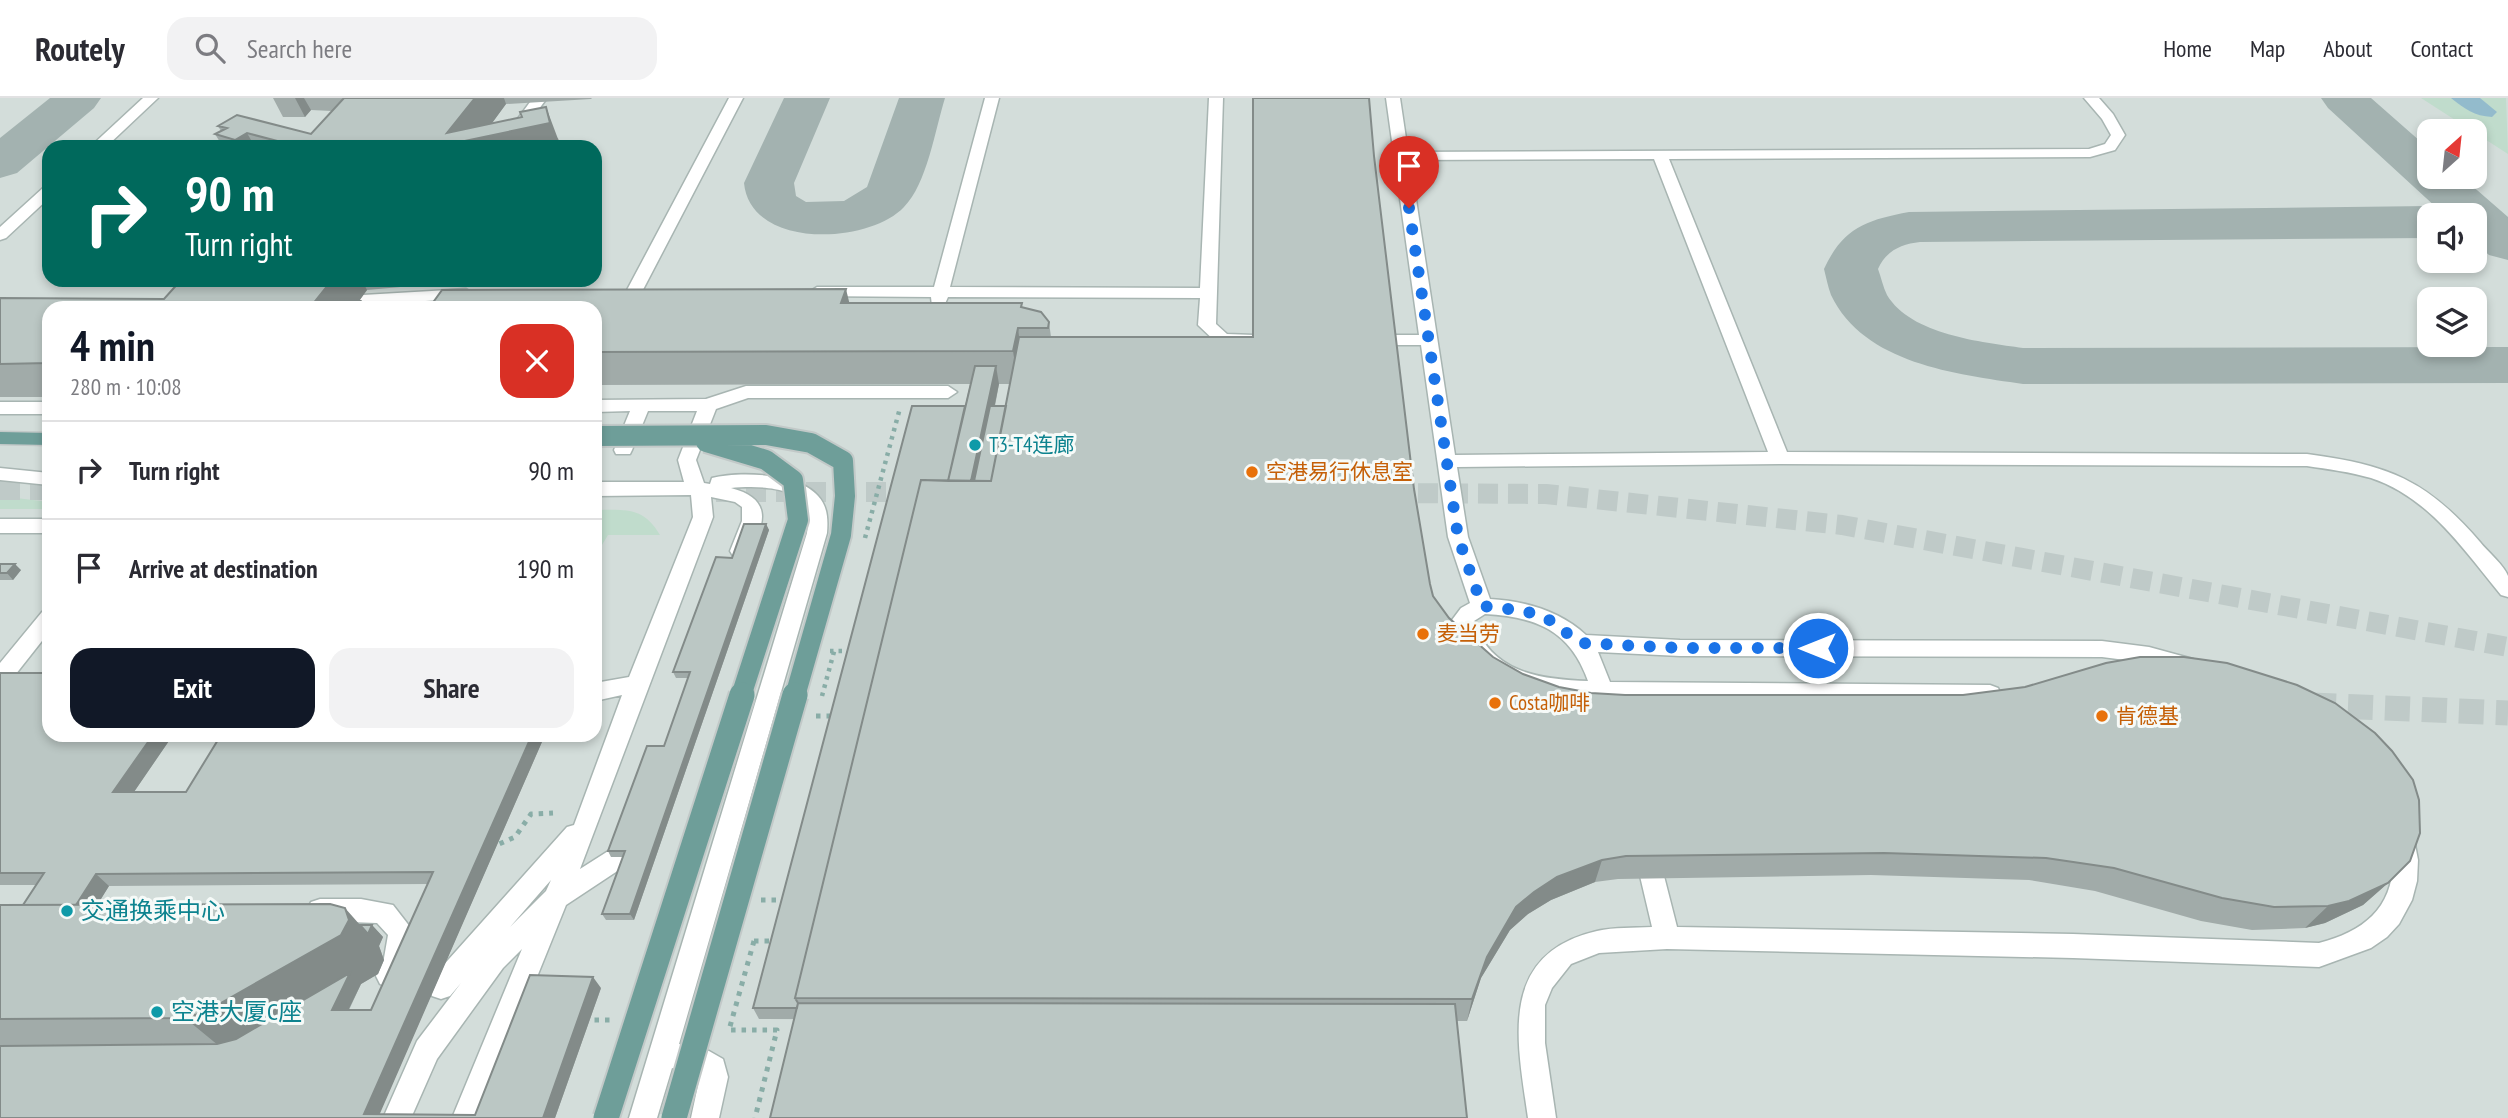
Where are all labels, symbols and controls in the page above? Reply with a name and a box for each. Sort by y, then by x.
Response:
search box [167,17,657,80]
text: Routely [35,27,125,70]
icon: search [191,29,229,67]
text: Search here [247,32,352,65]
text: Home [2163,33,2212,64]
text: Map [2250,33,2285,64]
text: About [2323,33,2372,64]
text: Contact [2410,33,2473,64]
north arrow [2417,119,2487,189]
map controls [2417,119,2487,357]
pin [1379,136,1439,208]
icon: arrive [1390,147,1428,185]
text: 90 m [185,161,274,225]
icon: right [70,168,161,259]
button: sound [2417,203,2487,273]
text: Turn right [185,223,293,265]
button: layers [2417,287,2487,357]
text: 4 min [70,318,155,373]
button: close [500,324,574,398]
text: 280 m · 10:08 [70,372,182,401]
place label: T3-T4连廊 [989,431,1074,458]
marker: T3-T4连廊 [967,437,983,453]
icon: right [70,451,108,489]
text: Turn right [129,454,220,487]
text: 90 m [528,454,574,487]
place label: 空港易行休息室 [1266,458,1413,485]
marker: 空港易行休息室 [1244,464,1260,480]
icon: arrive [70,549,108,587]
text: Arrive at destination [129,552,318,585]
text: 190 m [516,552,574,585]
position arrow [1781,611,1855,685]
place label: 麦当劳 [1437,620,1500,647]
marker: 麦当劳 [1415,626,1431,642]
button: Exit [70,648,315,728]
button: Share [329,648,574,728]
place label: Costa咖啡 [1509,689,1590,716]
marker: Costa咖啡 [1487,695,1503,711]
place label: 肯德基 [2116,702,2179,729]
marker: 肯德基 [2094,708,2110,724]
place label: 交通换乘中心 [81,895,225,926]
marker: 交通换乘中心 [59,903,75,919]
place label: 空港大厦C座 [171,996,302,1027]
marker: 空港大厦C座 [149,1004,165,1020]

